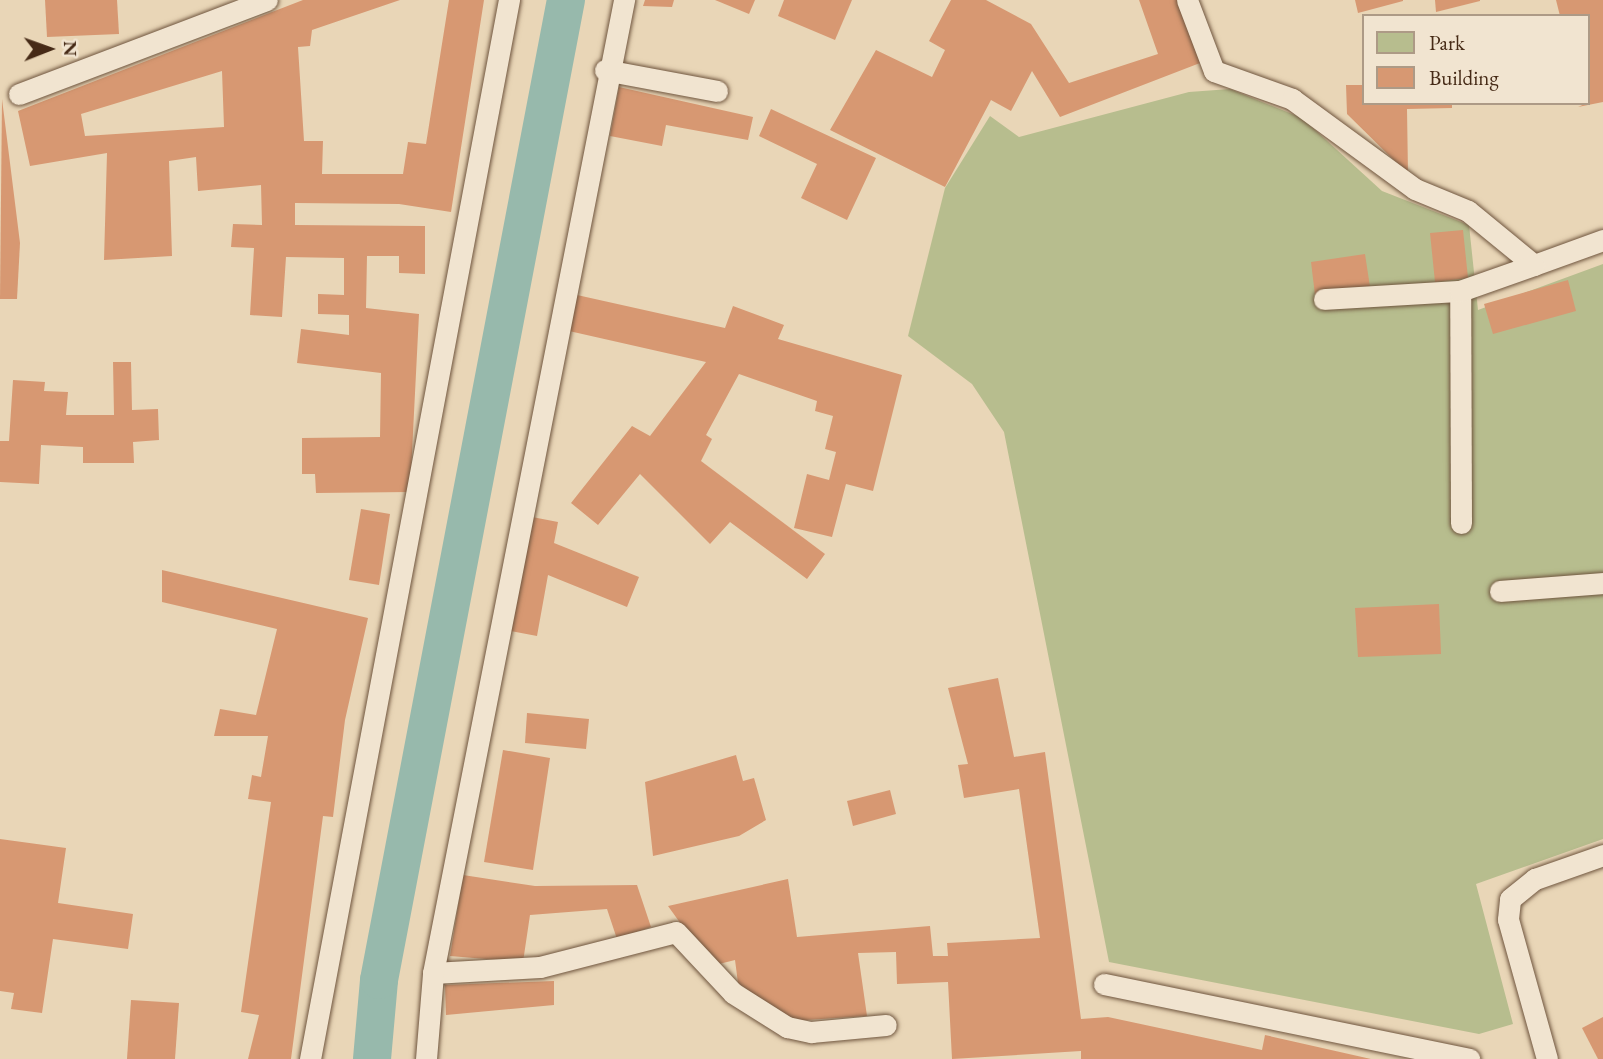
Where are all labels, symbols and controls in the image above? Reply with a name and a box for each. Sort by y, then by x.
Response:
north arrow [14,14,84,84]
legend [1362,14,1589,105]
text: Park [1429,29,1465,56]
text: N [58,41,83,57]
text: Building [1429,64,1499,91]

